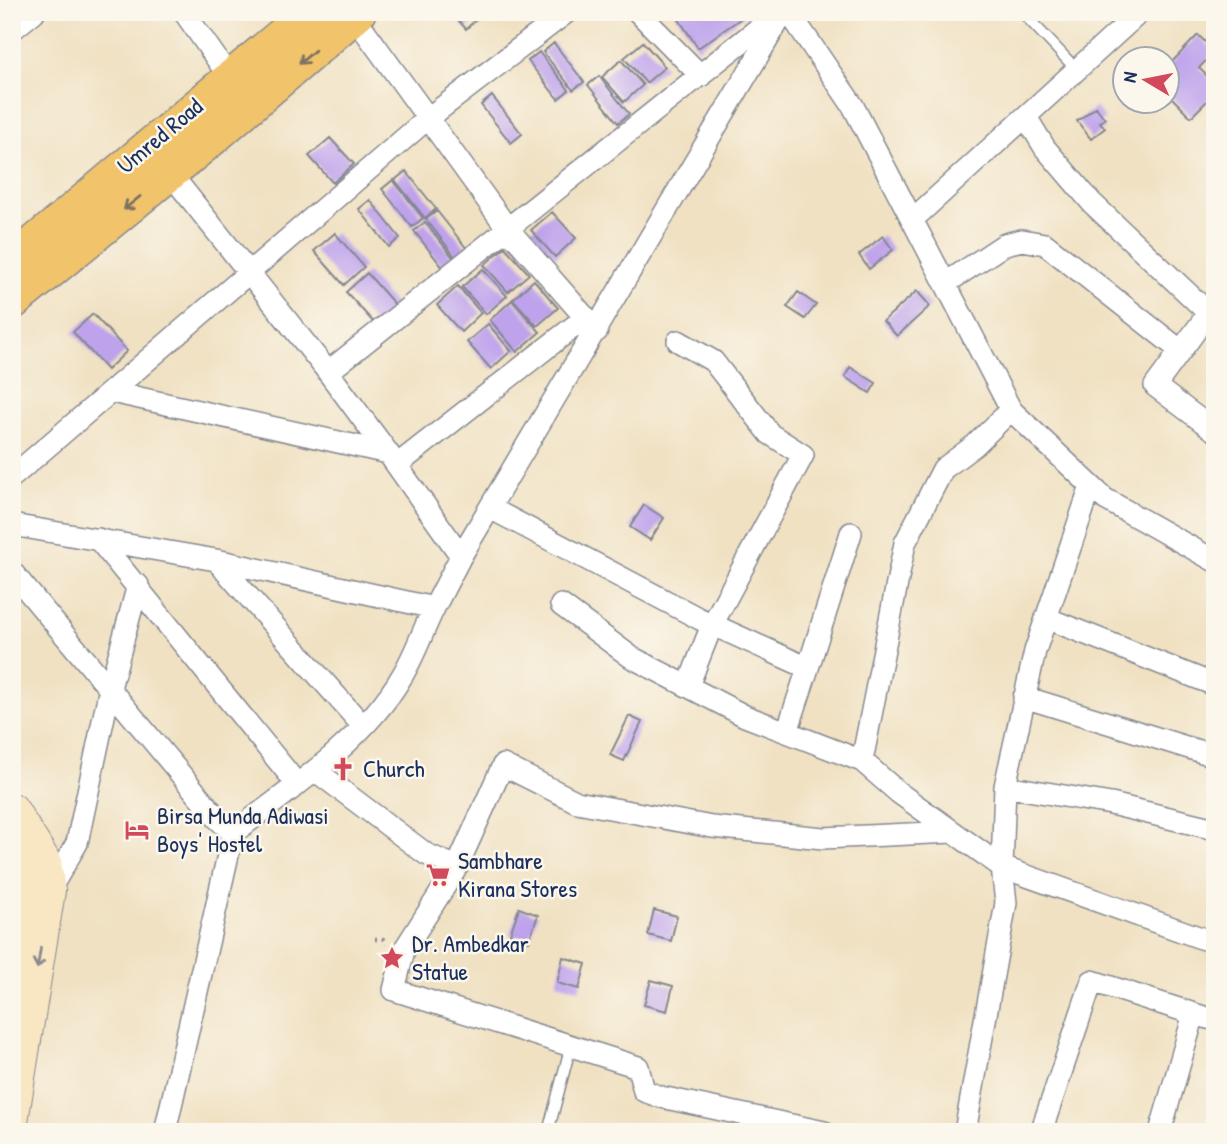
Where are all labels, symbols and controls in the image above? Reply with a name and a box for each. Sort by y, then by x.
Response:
north arrow [1112,46,1182,116]
one-way arrow [298,49,316,65]
text: N [1116,70,1143,84]
street label: Umred Road [110,90,209,180]
one-way arrow [124,195,142,211]
place label: Church [363,752,424,784]
church icon: Church [329,755,357,783]
place label: Birsa Munda Adiwasi Boys' Hostel [157,799,329,859]
hotel icon: Birsa Munda Adiwasi Boys' Hostel [123,816,151,844]
place label: Sambhare Kirana Stores [458,844,577,904]
supermarket icon: Sambhare Kirana Stores [424,861,452,889]
place label: Dr. Ambedkar Statue [412,927,529,987]
place icon: Dr. Ambedkar Statue [378,944,406,972]
one-way arrow [32,946,45,969]

